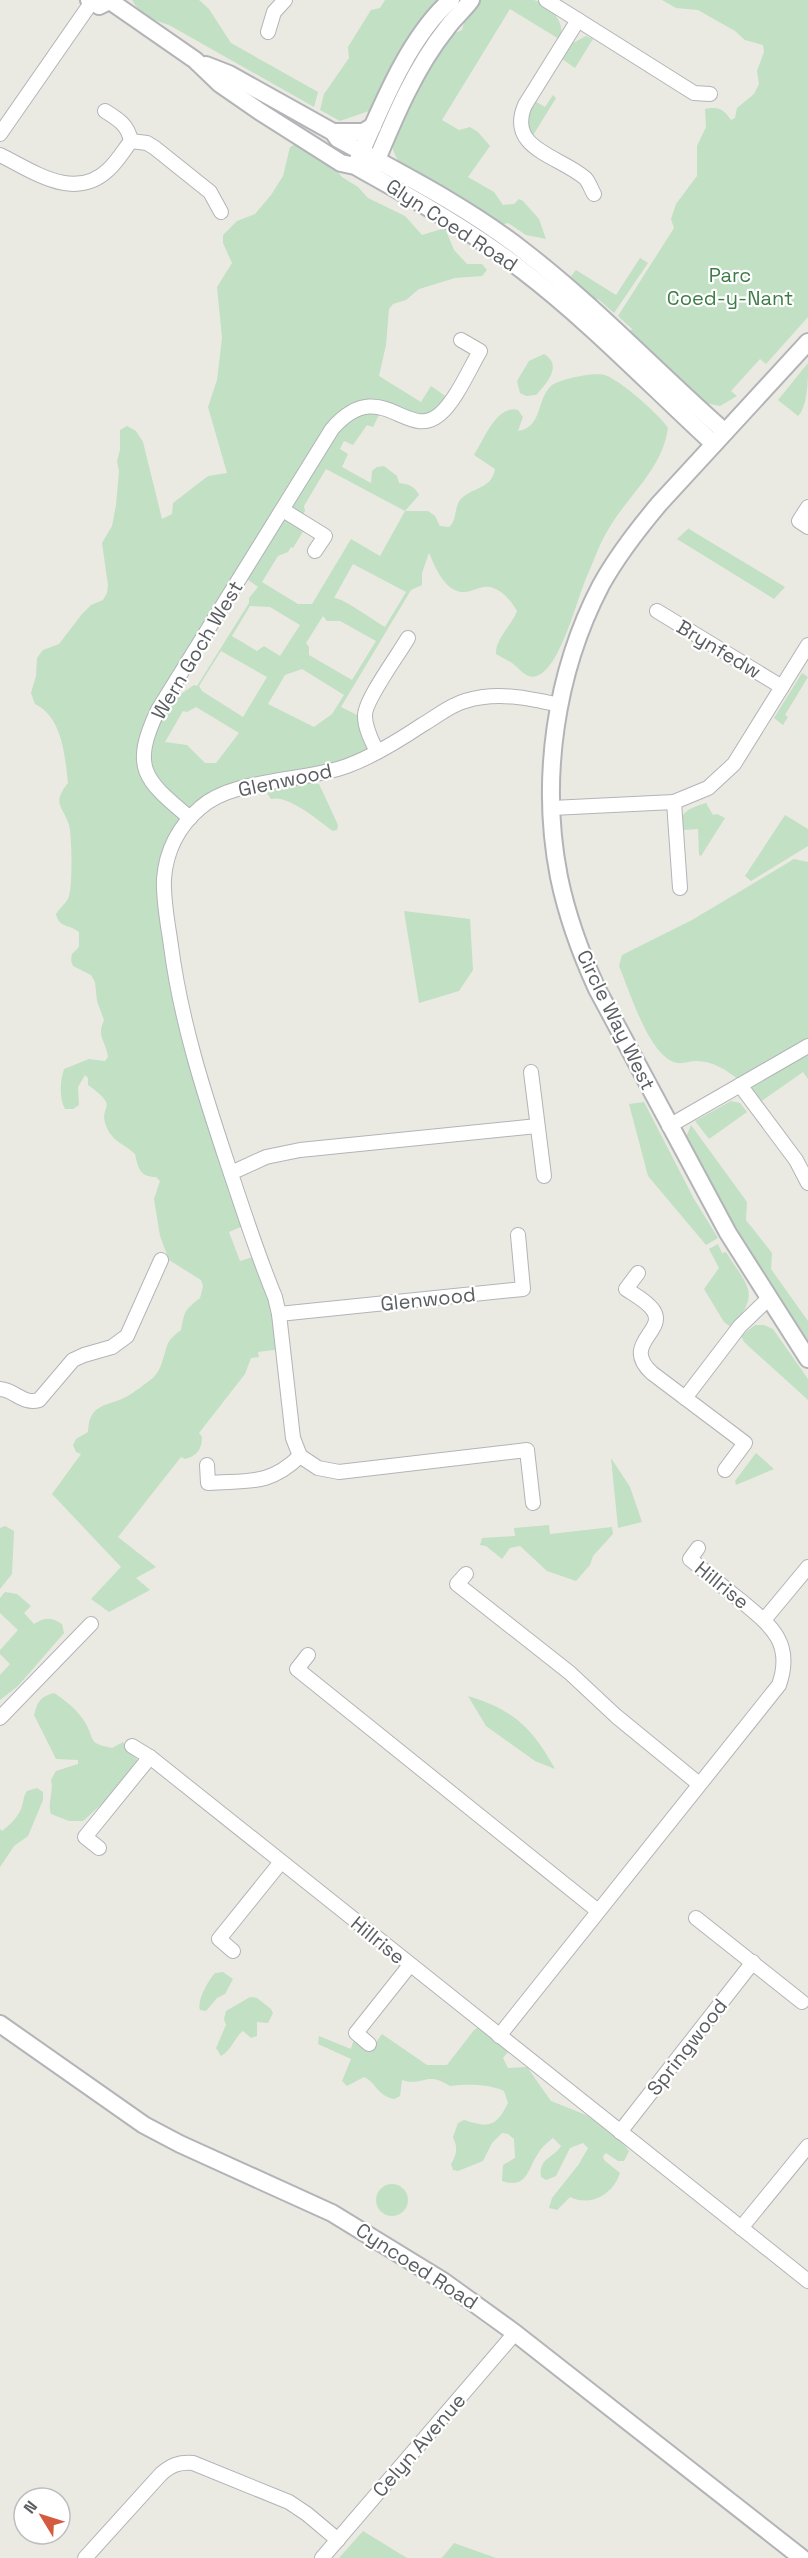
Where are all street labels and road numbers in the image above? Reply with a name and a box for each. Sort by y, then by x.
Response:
street label: Glyn Coed Road [381,173,523,277]
street label: Wern Goch West [145,576,249,724]
street label: Brynfedw [672,614,766,684]
street label: Glenwood [236,757,334,803]
street label: Circle Way West [571,946,661,1094]
street label: Glenwood [379,1281,477,1317]
street label: Hillrise [689,1555,755,1615]
street label: Hillrise [345,1910,411,1970]
street label: Springwood [641,1993,733,2101]
street label: Cyncoed Road [351,2217,483,2315]
street label: Celyn Avenue [367,2388,471,2502]

